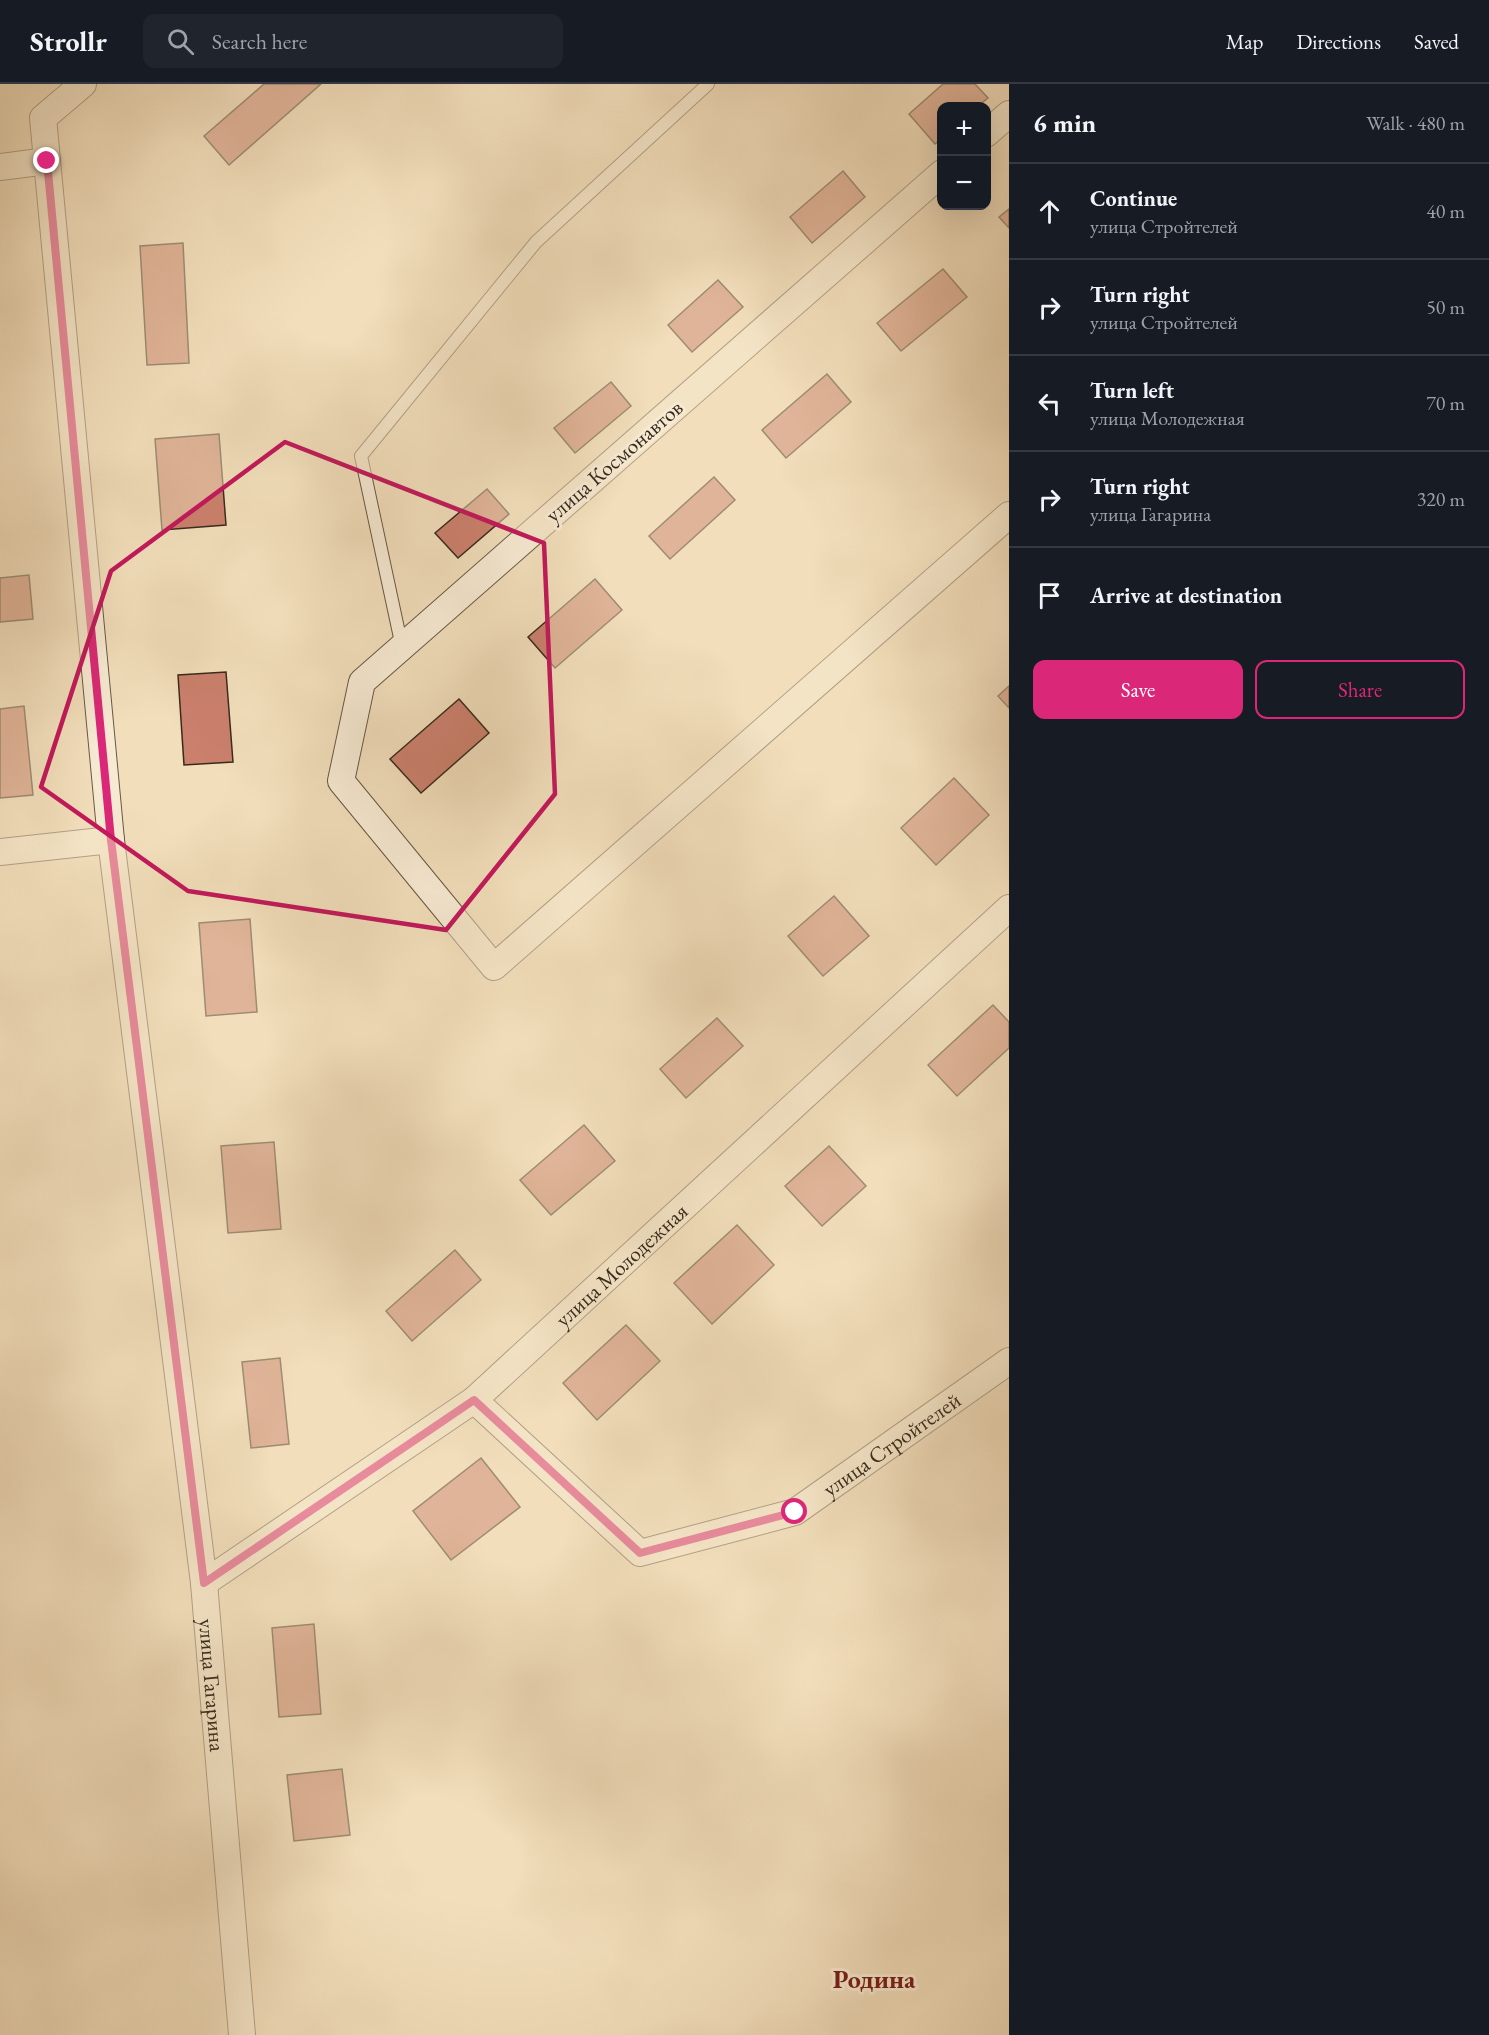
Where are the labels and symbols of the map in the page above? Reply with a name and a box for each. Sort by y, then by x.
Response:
route end [33,147,59,173]
street label: улица Космонавтов [539,393,689,529]
street label: улица Молодежная [549,1196,694,1333]
street label: улица Стройтелей [816,1385,967,1503]
route start [781,1498,807,1524]
street label: улица Гагарина [193,1617,233,1753]
district label: Родина [833,1962,916,1996]

